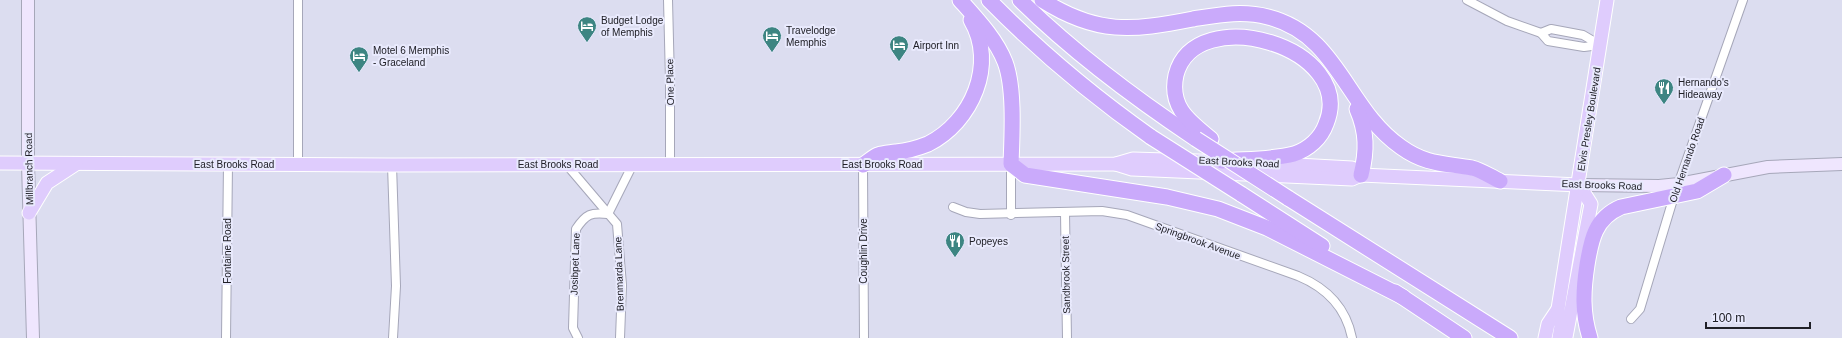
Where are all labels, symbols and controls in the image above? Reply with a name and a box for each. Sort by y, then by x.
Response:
hotel icon: Budget Lodge of Memphis [576,15,598,43]
place label: Budget Lodge of Memphis [601,15,664,38]
hotel icon: Travelodge Memphis [761,25,783,53]
place label: Travelodge Memphis [786,25,836,48]
hotel icon: Airport Inn [888,34,910,62]
place label: Airport Inn [913,40,959,51]
hotel icon: Motel 6 Memphis - Graceland [348,45,370,73]
place label: Motel 6 Memphis - Graceland [373,45,449,68]
street label: One Place [664,58,676,105]
street label: Elvis Presley Boulevard [1575,66,1603,172]
restaurant icon: Hernando's Hideaway [1653,77,1675,105]
place label: Hernando's Hideaway [1678,77,1729,100]
street label: Old Hernando Road [1667,116,1707,204]
street label: Millbranch Road [23,133,35,205]
street label: East Brooks Road [1198,154,1280,170]
street label: East Brooks Road [194,159,274,170]
street label: East Brooks Road [518,159,598,170]
street label: East Brooks Road [842,159,922,170]
street label: East Brooks Road [1562,178,1642,192]
street label: Fontaine Road [222,218,233,284]
street label: Coughlin Drive [858,218,869,284]
street label: Springbrook Avenue [1154,220,1243,262]
restaurant icon: Popeyes [944,230,966,258]
street label: Josibpet Lane [568,232,582,295]
street label: Brenmarda Lane [612,236,626,311]
place label: Popeyes [969,236,1008,247]
street label: Sandbrook Street [1060,236,1072,314]
scale bar [1706,304,1810,330]
text: 100 m [1712,311,1745,325]

